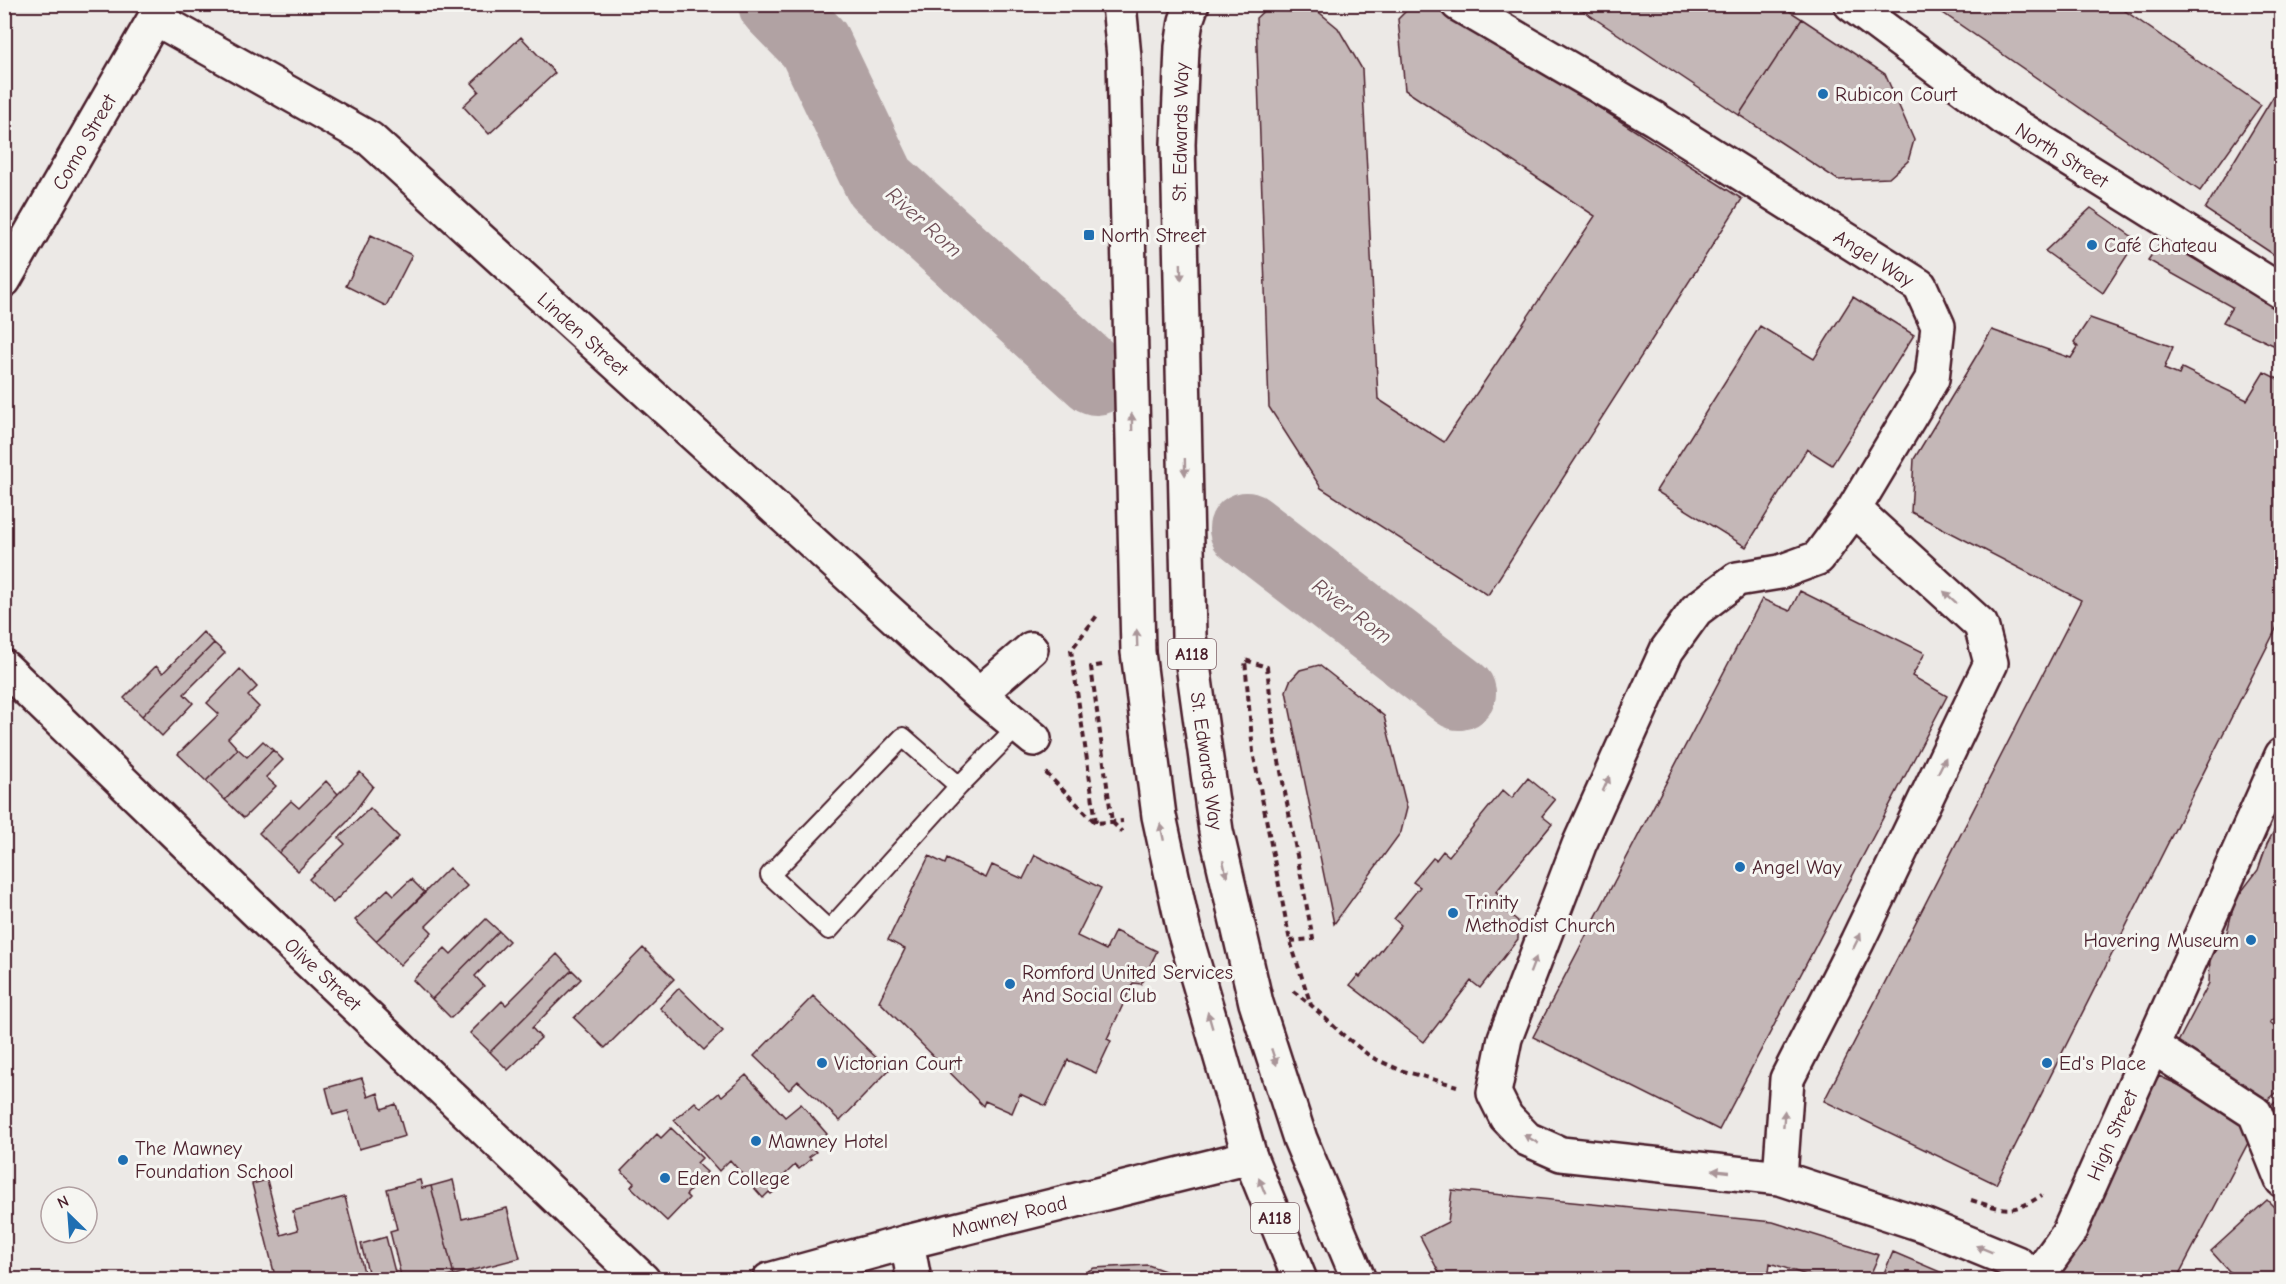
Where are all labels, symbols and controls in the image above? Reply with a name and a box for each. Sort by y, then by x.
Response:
street label: St. Edwards Way [1168,62,1193,202]
place label: Rubicon Court [1835,83,1958,106]
marker: Rubicon Court [1816,87,1830,101]
street label: Como Street [48,89,122,194]
street label: North Street [2011,118,2113,194]
water label: River Rom [881,182,967,262]
place label: North Street [1101,224,1207,247]
street label: Angel Way [1830,225,1918,292]
marker: North Street [1082,228,1096,242]
place label: Café Chateau [2104,234,2217,257]
marker: Café Chateau [2085,238,2099,252]
one-way arrow [1176,262,1186,281]
street label: Linden Street [533,288,634,382]
one-way arrow [1127,413,1136,432]
one-way arrow [1180,457,1190,476]
water label: River Rom [1308,573,1396,649]
one-way arrow [1943,590,1957,604]
one-way arrow [1132,629,1142,648]
road number: A118 [1168,639,1216,669]
street label: St. Edwards Way [1185,691,1228,832]
one-way arrow [1937,757,1946,774]
one-way arrow [1602,776,1611,793]
one-way arrow [1157,822,1166,841]
place label: Angel Way [1752,856,1842,879]
one-way arrow [1220,859,1230,878]
marker: Angel Way [1733,860,1747,874]
place label: Trinity Methodist Church [1465,891,1616,937]
marker: Trinity Methodist Church [1446,906,1460,920]
place label: Havering Museum [2083,929,2239,952]
one-way arrow [1852,932,1862,949]
street label: Olive Street [280,933,367,1017]
marker: Havering Museum [2244,933,2258,947]
one-way arrow [1529,956,1538,974]
place label: Romford United Services And Social Club [1022,961,1233,1007]
marker: Romford United Services And Social Club [1003,977,1017,991]
one-way arrow [1205,1011,1214,1029]
one-way arrow [1270,1048,1279,1066]
place label: Victorian Court [834,1052,963,1075]
place label: Ed's Place [2059,1052,2146,1075]
marker: Victorian Court [815,1056,829,1070]
marker: Ed's Place [2040,1056,2054,1070]
street label: High Street [2082,1085,2143,1184]
one-way arrow [1779,1110,1789,1129]
place label: Mawney Hotel [768,1130,888,1153]
marker: Mawney Hotel [749,1134,763,1148]
one-way arrow [1523,1134,1539,1145]
place label: The Mawney Foundation School [135,1137,294,1183]
marker: The Mawney Foundation School [116,1153,130,1167]
one-way arrow [1712,1166,1731,1176]
place label: Eden College [677,1167,790,1190]
marker: Eden College [658,1171,672,1185]
one-way arrow [1257,1177,1267,1195]
north arrow [39,1185,99,1245]
street label: Mawney Road [949,1191,1070,1242]
text: N [55,1192,72,1213]
road number: A118 [1251,1203,1299,1233]
one-way arrow [1975,1244,1993,1253]

